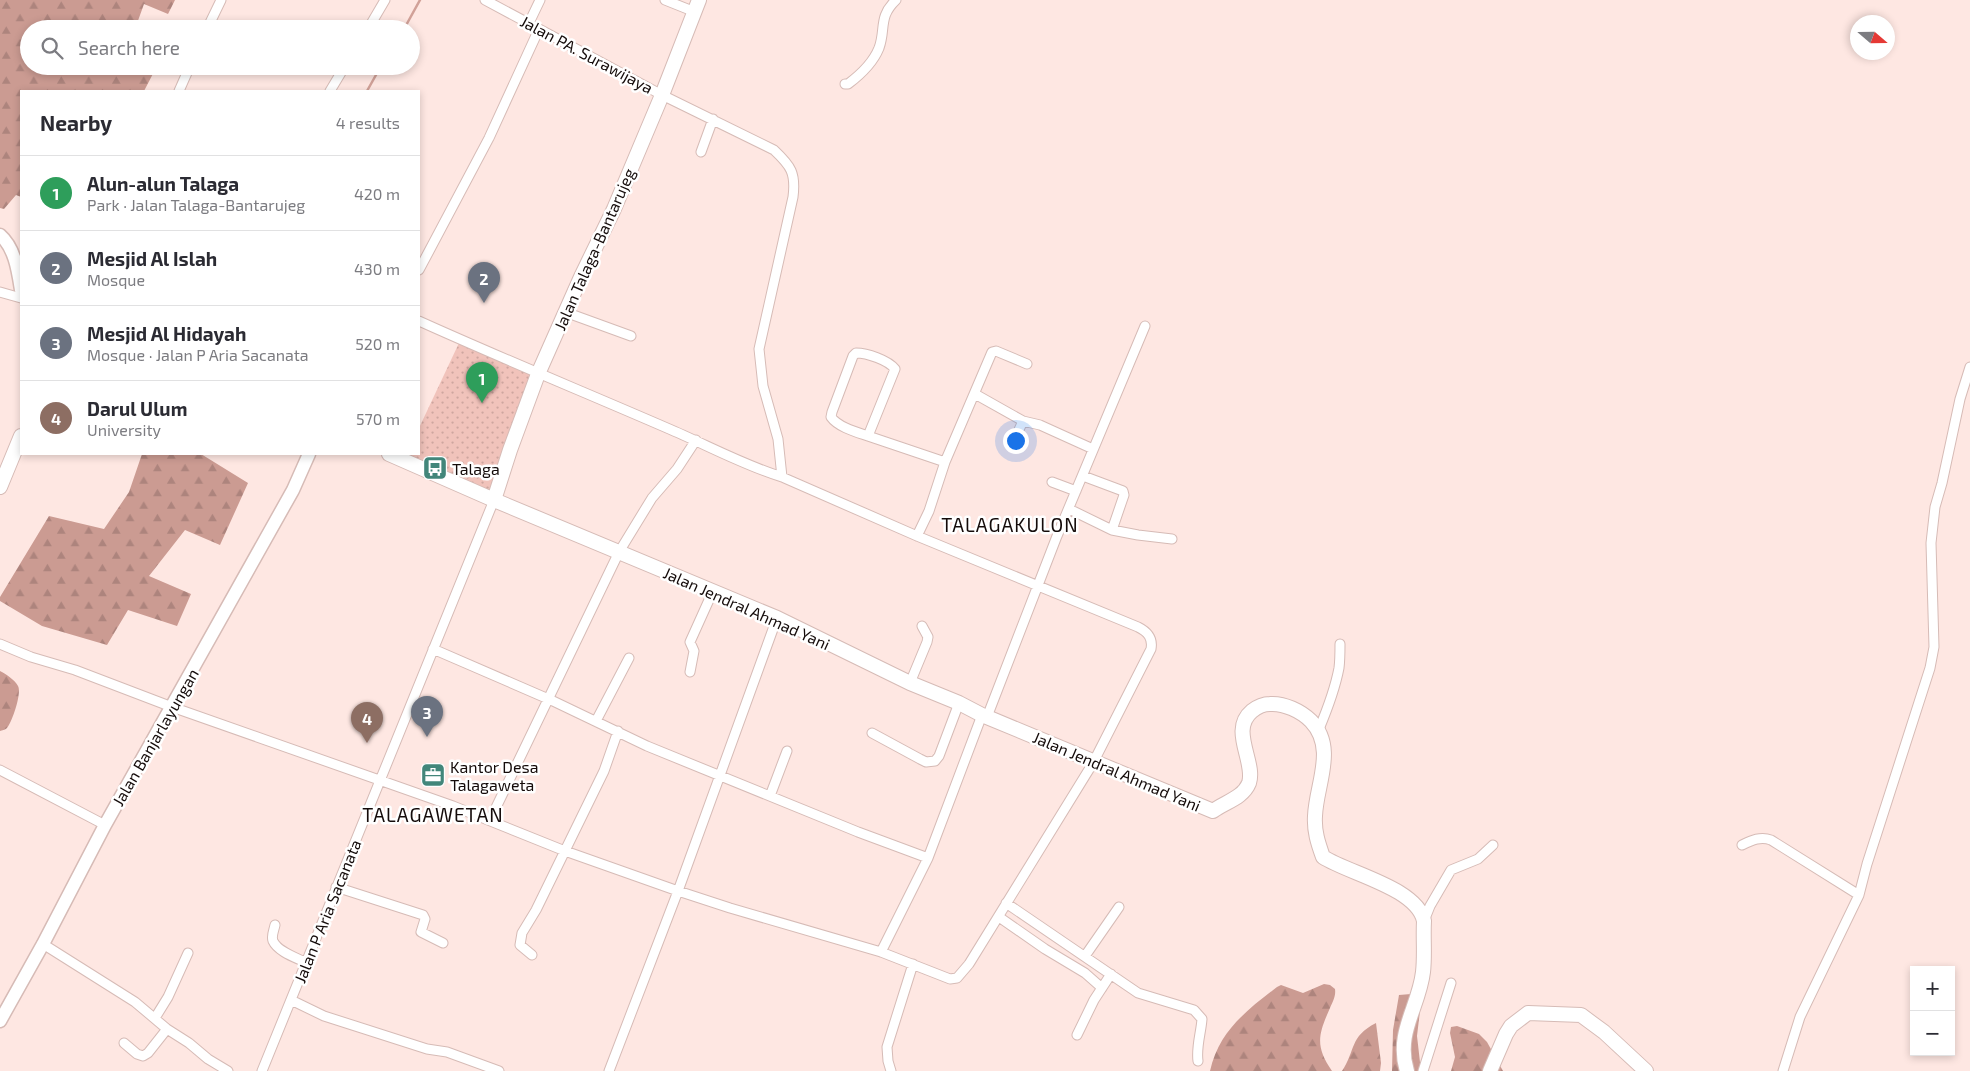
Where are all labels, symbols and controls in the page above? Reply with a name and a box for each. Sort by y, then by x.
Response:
street label: Jalan PA. Surawijaya [517,11,656,98]
north arrow [1850,15,1895,60]
search box [20,20,420,75]
icon: search [38,34,66,62]
text: Search here [78,36,180,59]
text: Nearby [40,110,112,135]
text: 4 results [336,113,400,132]
street label: Jalan Talaga-Bantarujeg [550,165,639,333]
text: Alun-alun Talaga [87,172,239,195]
text: 1 [53,184,59,203]
text: 420 m [354,184,400,203]
text: Park · Jalan Talaga-Bantarujeg [87,195,305,214]
text: Mesjid Al Islah [87,247,217,270]
text: 2 [51,259,61,278]
text: 430 m [354,259,400,278]
pin: 2 [468,262,500,303]
text: Mosque [87,270,145,289]
text: Mesjid Al Hidayah [87,322,246,345]
text: 3 [51,334,61,353]
text: 520 m [355,334,400,353]
text: Mosque · Jalan P Aria Sacanata [87,345,309,364]
pin: 1 [466,362,498,403]
text: Darul Ulum [87,397,187,420]
text: 4 [51,409,61,428]
text: 570 m [356,409,400,428]
text: University [87,420,161,439]
your location [1003,428,1029,454]
bus stop icon: Talaga [422,455,448,481]
place label: Talaga [452,459,500,478]
district label: TALAGAKULON [941,513,1079,536]
street label: Jalan Jendral Ahmad Yani [661,563,833,653]
street label: Jalan Banjarlayungan [108,665,203,809]
pin: 3 [411,696,443,737]
pin: 4 [351,702,383,743]
street label: Jalan Jendral Ahmad Yani [1030,727,1204,815]
place label: Kantor Desa Talagaweta [450,757,539,794]
office icon: Kantor Desa Talagaweta [420,762,446,788]
district label: TALAGAWETAN [362,803,504,826]
street label: Jalan P Aria Sacanata [290,837,364,985]
map controls [1910,966,1955,1056]
button: + [1910,966,1955,1011]
button: − [1910,1011,1955,1056]

